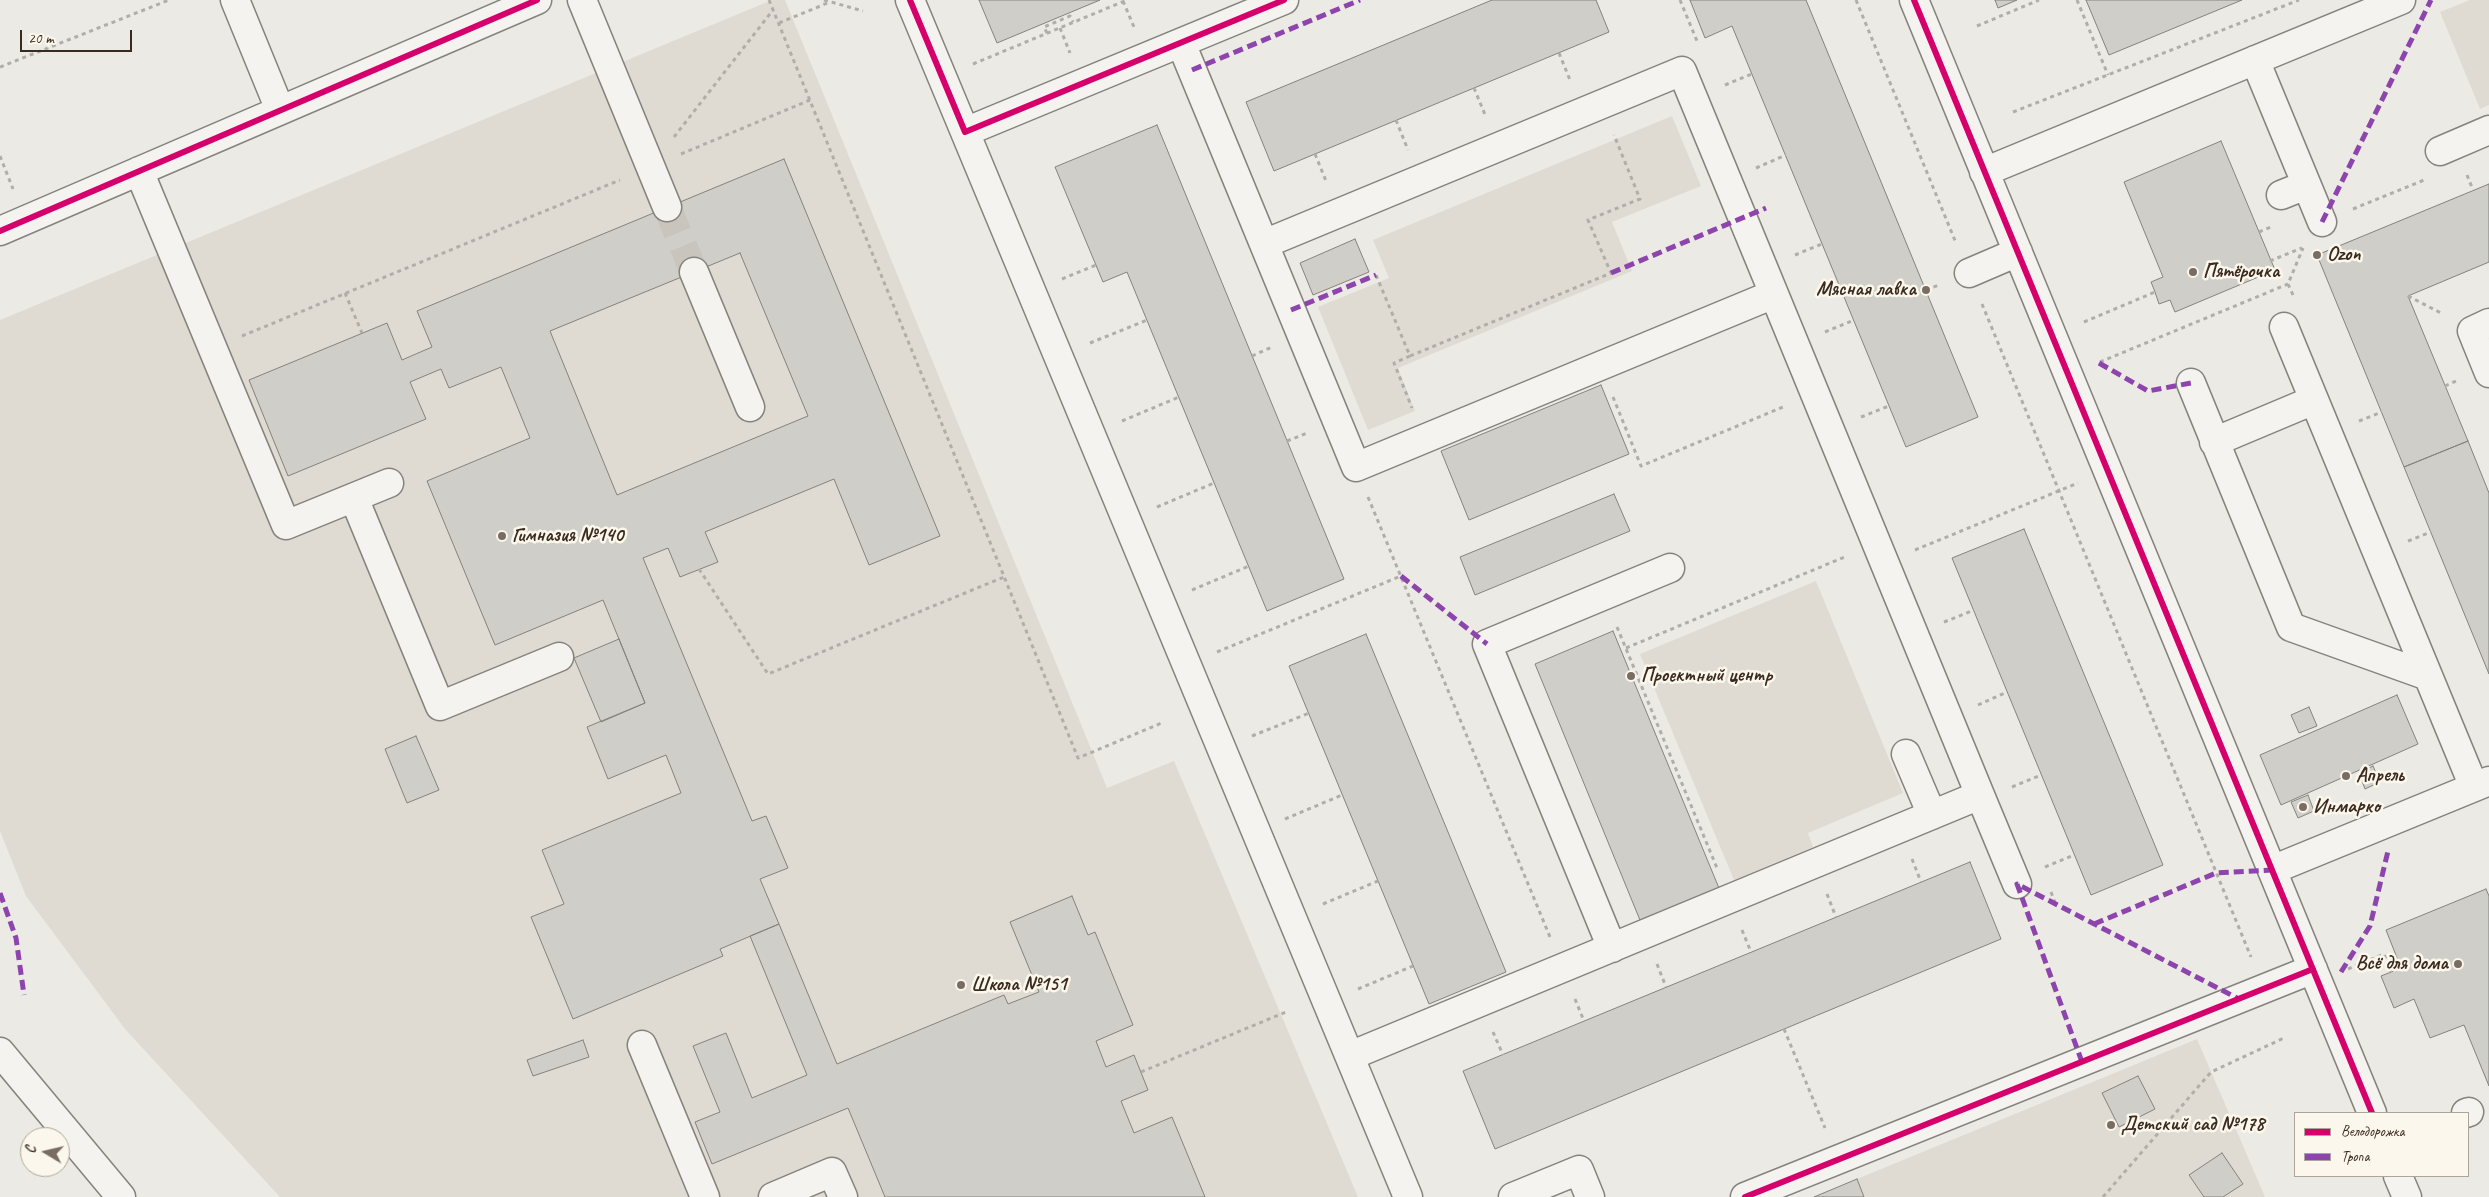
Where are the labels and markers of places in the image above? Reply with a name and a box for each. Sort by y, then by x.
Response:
place label: Ozon [2327,243,2360,267]
marker: Ozon [2311,249,2323,261]
place label: Пятёрочка [2203,260,2280,284]
marker: Пятёрочка [2187,266,2199,278]
place label: Мясная лавка [1816,278,1916,302]
marker: Мясная лавка [1920,284,1932,296]
place label: Гимназия №140 [512,524,623,548]
marker: Гимназия №140 [496,530,508,542]
place label: Проектный центр [1641,664,1772,688]
marker: Проектный центр [1625,670,1637,682]
place label: Апрель [2356,764,2404,788]
marker: Апрель [2340,770,2352,782]
place label: Инмарко [2313,795,2380,819]
marker: Инмарко [2297,801,2309,813]
place label: Всё для дома [2356,952,2448,976]
marker: Всё для дома [2452,958,2464,970]
place label: Школа №151 [971,973,1067,997]
marker: Школа №151 [955,979,967,991]
place label: Детский сад №178 [2121,1113,2264,1137]
marker: Детский сад №178 [2105,1119,2117,1131]

